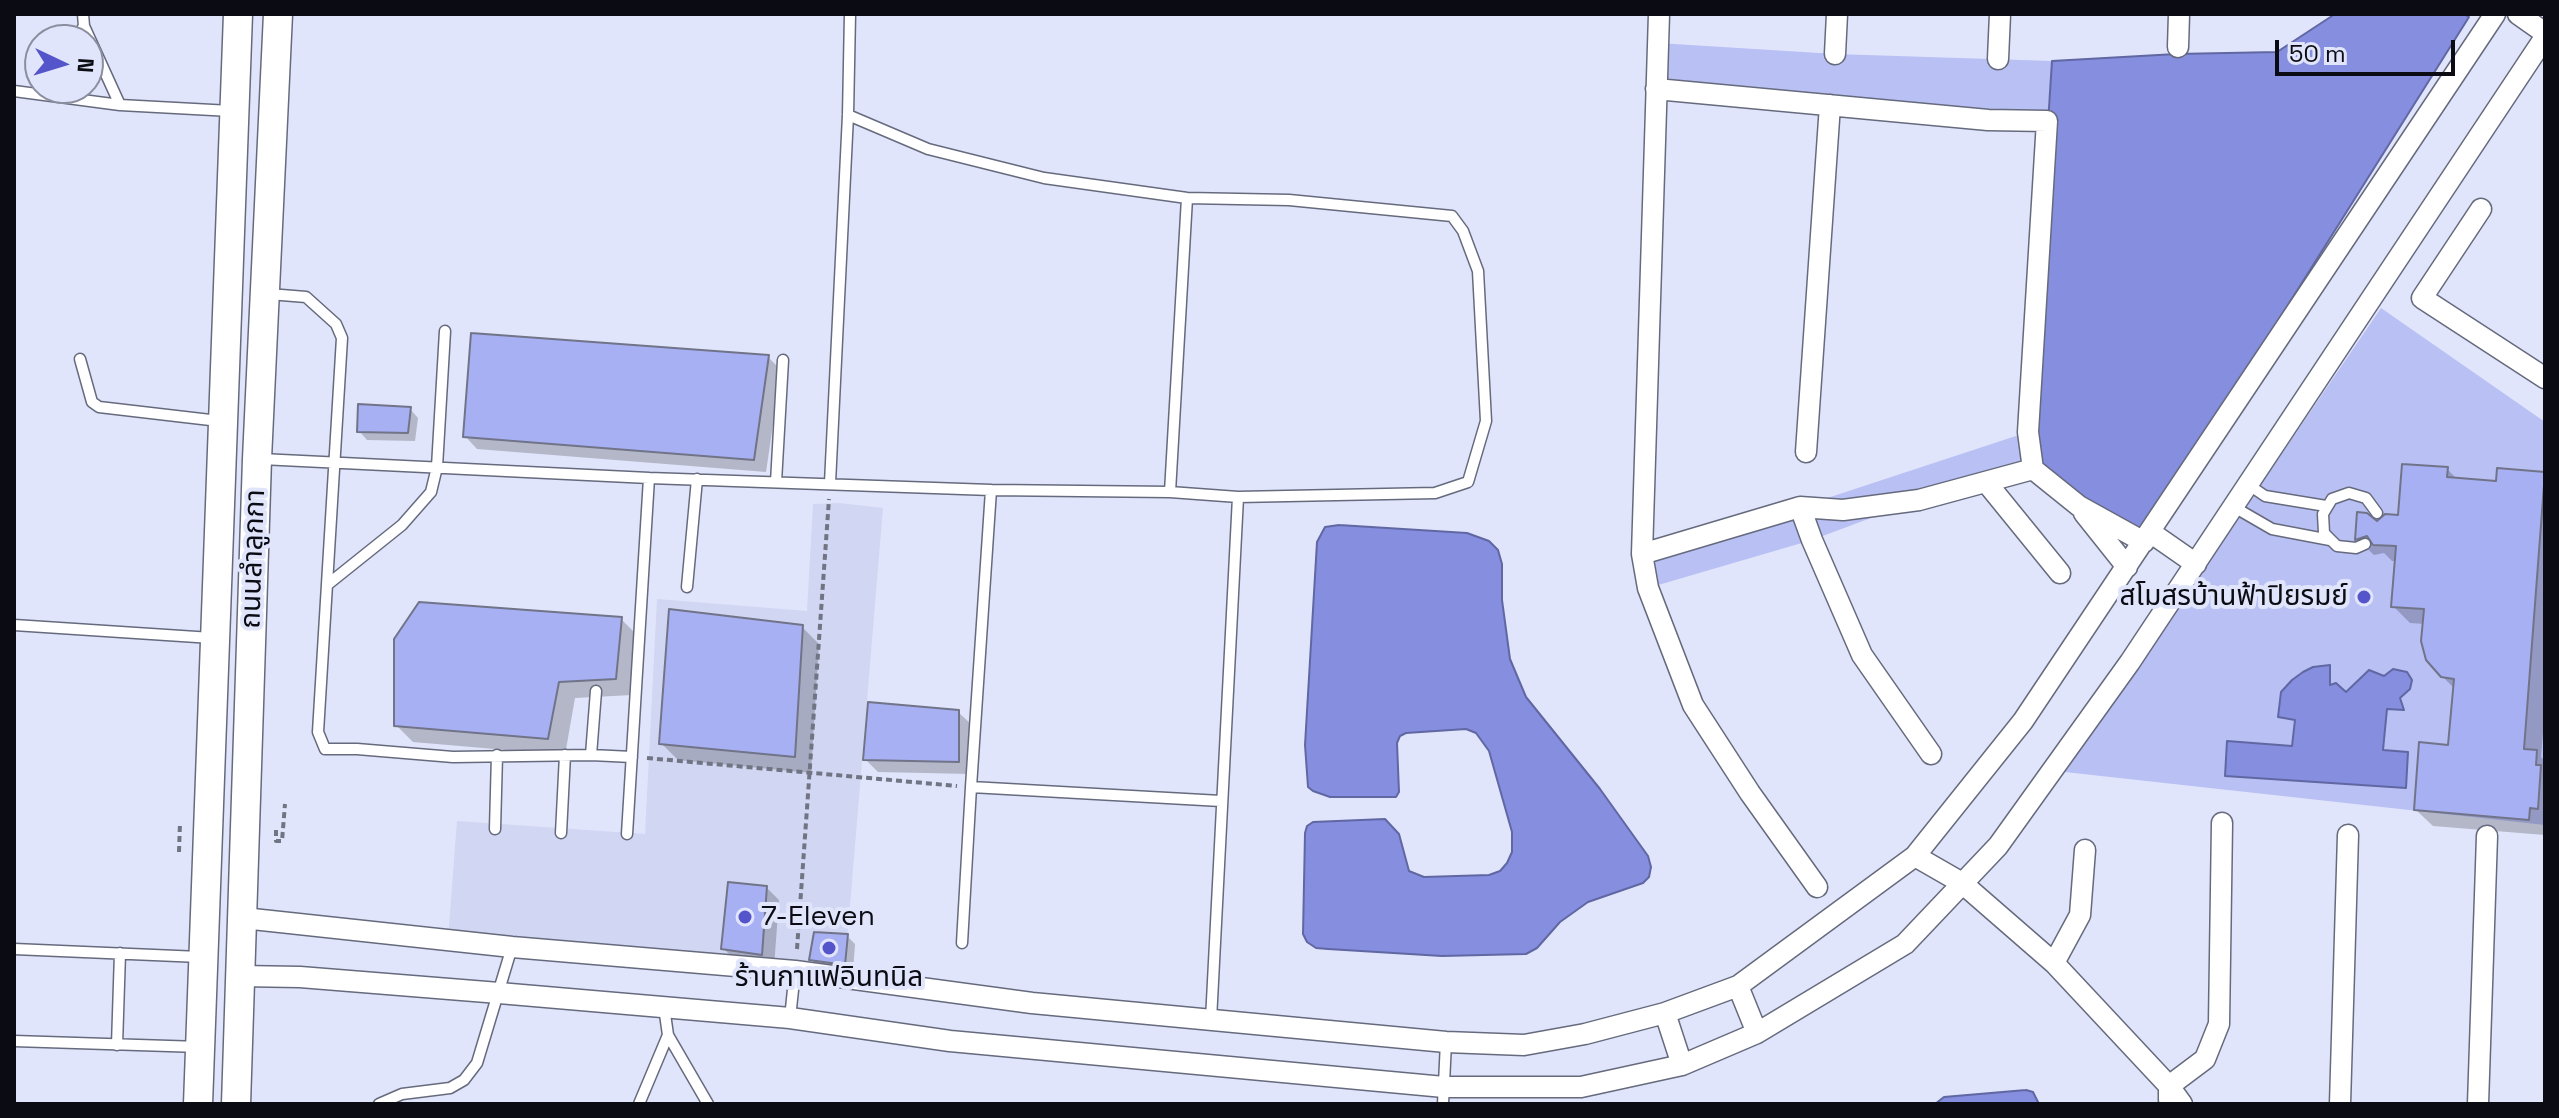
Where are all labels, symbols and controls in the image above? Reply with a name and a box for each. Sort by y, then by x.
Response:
north arrow [24,24,104,104]
scale bar [2279,24,2459,74]
text: 50 m [2289,38,2346,69]
text: N [71,57,100,74]
street label: ถนนลำลูกกา [235,489,273,629]
place label: สโมสรบ้านฟ้าปิยรมย์ [2120,580,2348,614]
marker: สโมสรบ้านฟ้าปิยรมย์ [2355,588,2373,606]
place label: 7-Eleven [761,900,875,934]
marker: 7-Eleven [736,908,754,926]
marker: ร้านกาแฟอินทนิล [820,939,838,957]
place label: ร้านกาแฟอินทนิล [735,961,923,995]

